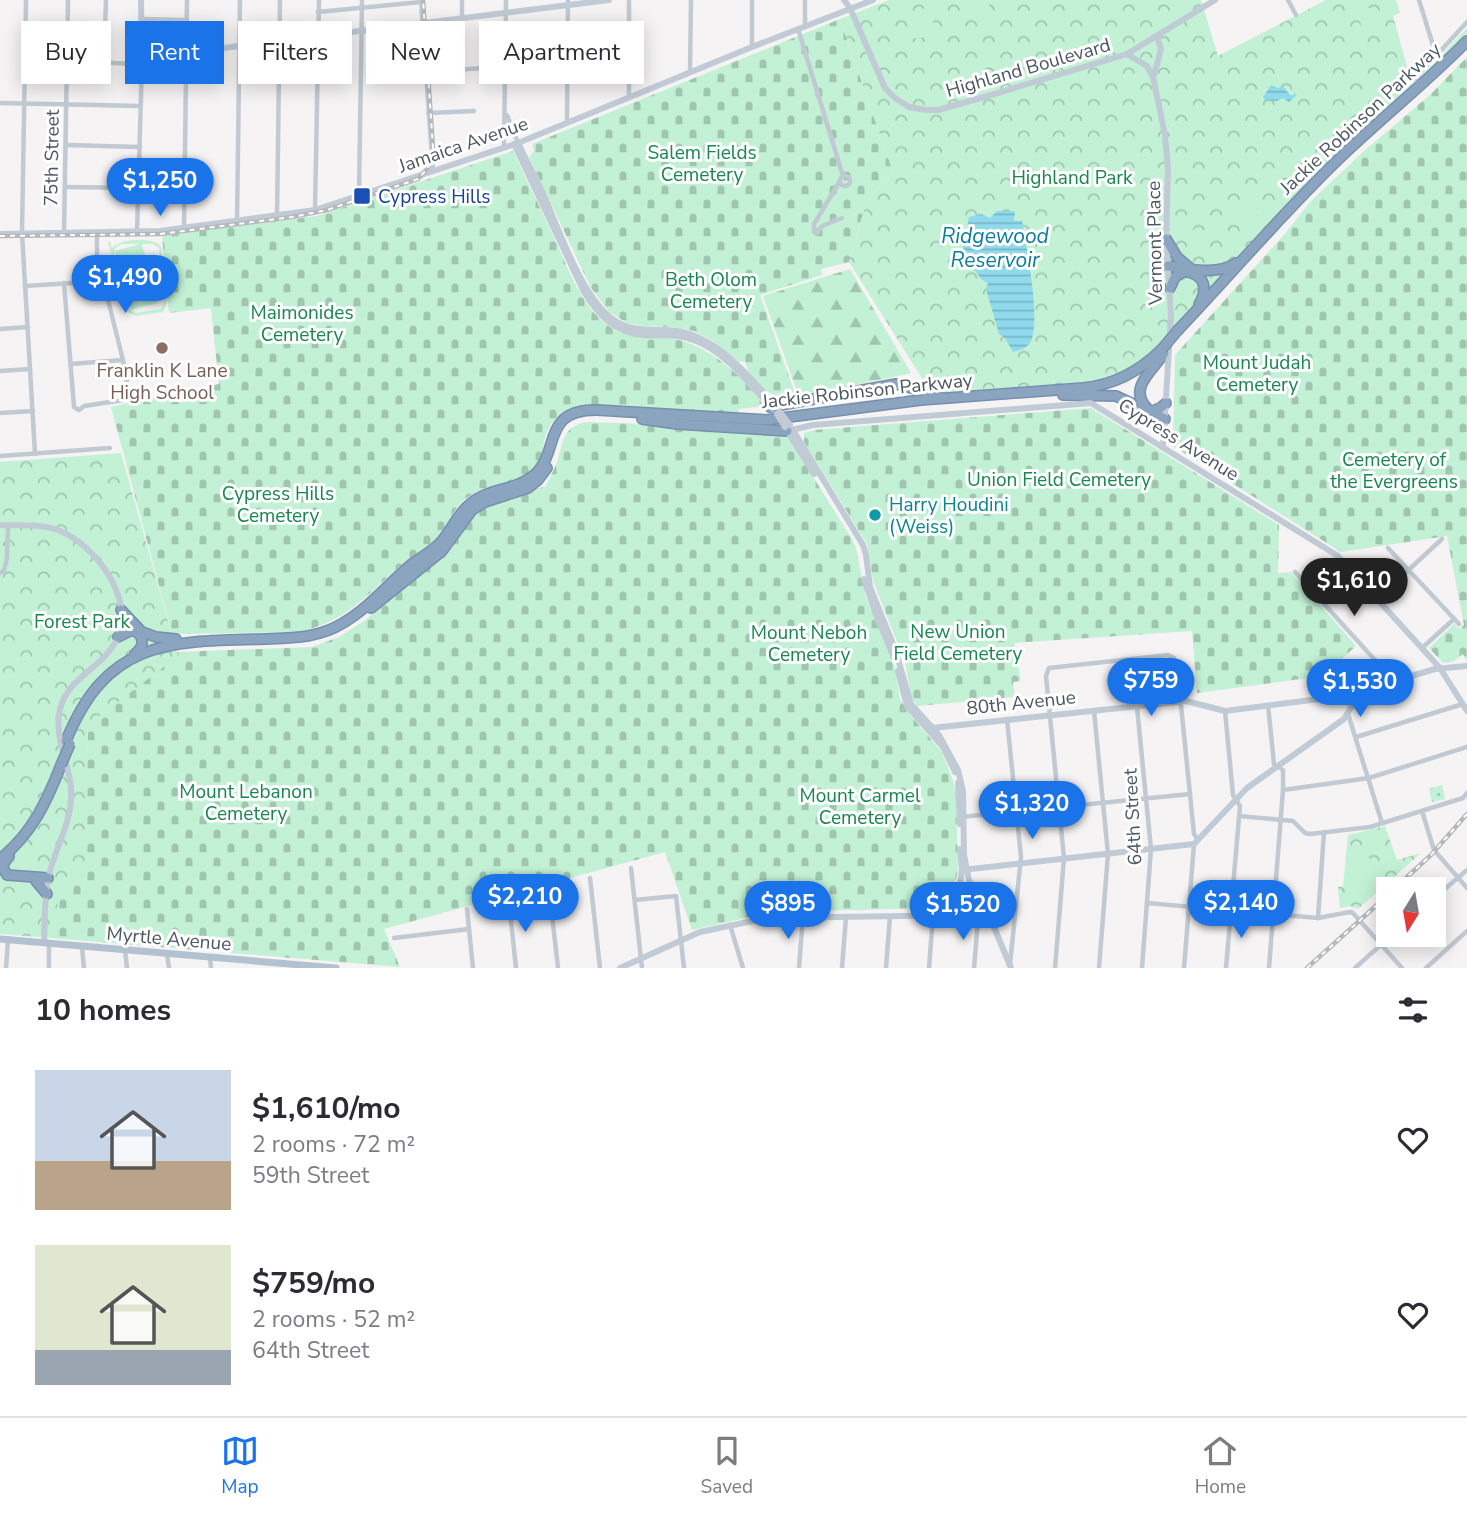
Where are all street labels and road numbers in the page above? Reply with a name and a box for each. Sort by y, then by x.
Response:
street label: Highland Boulevard [943,32,1114,104]
street label: Jackie Robinson Parkway [1274,37,1447,201]
street label: 75th Street [38,109,66,207]
street label: Jamaica Avenue [394,111,532,180]
street label: Vermont Place [1141,181,1169,306]
street label: Jackie Robinson Parkway [759,367,974,415]
street label: Cypress Avenue [1113,392,1244,487]
street label: 80th Avenue [965,684,1077,722]
street label: 64th Street [1117,768,1149,866]
street label: Myrtle Avenue [105,921,232,957]

